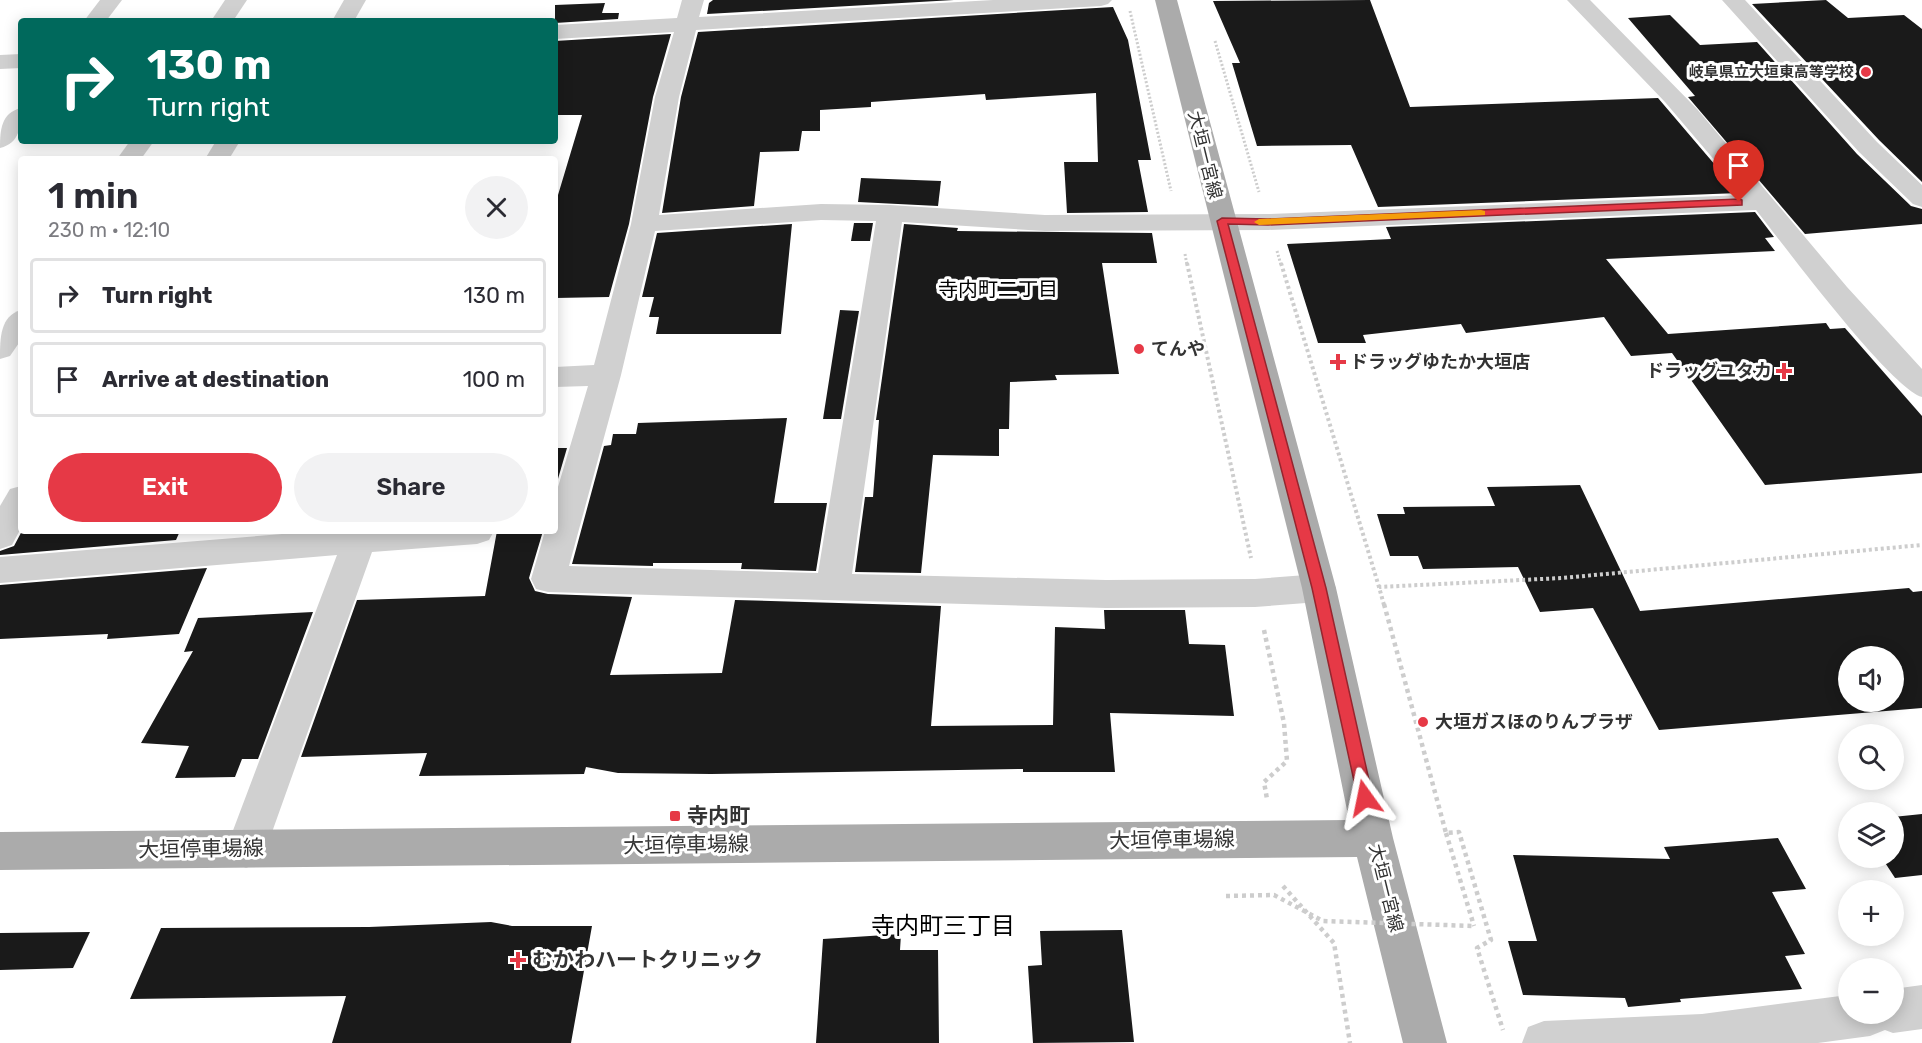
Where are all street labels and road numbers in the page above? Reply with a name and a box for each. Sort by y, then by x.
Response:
street label: 大垣一宮線 [1183,109,1227,201]
street label: 大垣停車場線 [1109,826,1235,853]
street label: 大垣停車場線 [623,831,749,858]
street label: 大垣停車場線 [138,835,264,862]
street label: 大垣一宮線 [1364,842,1408,934]

